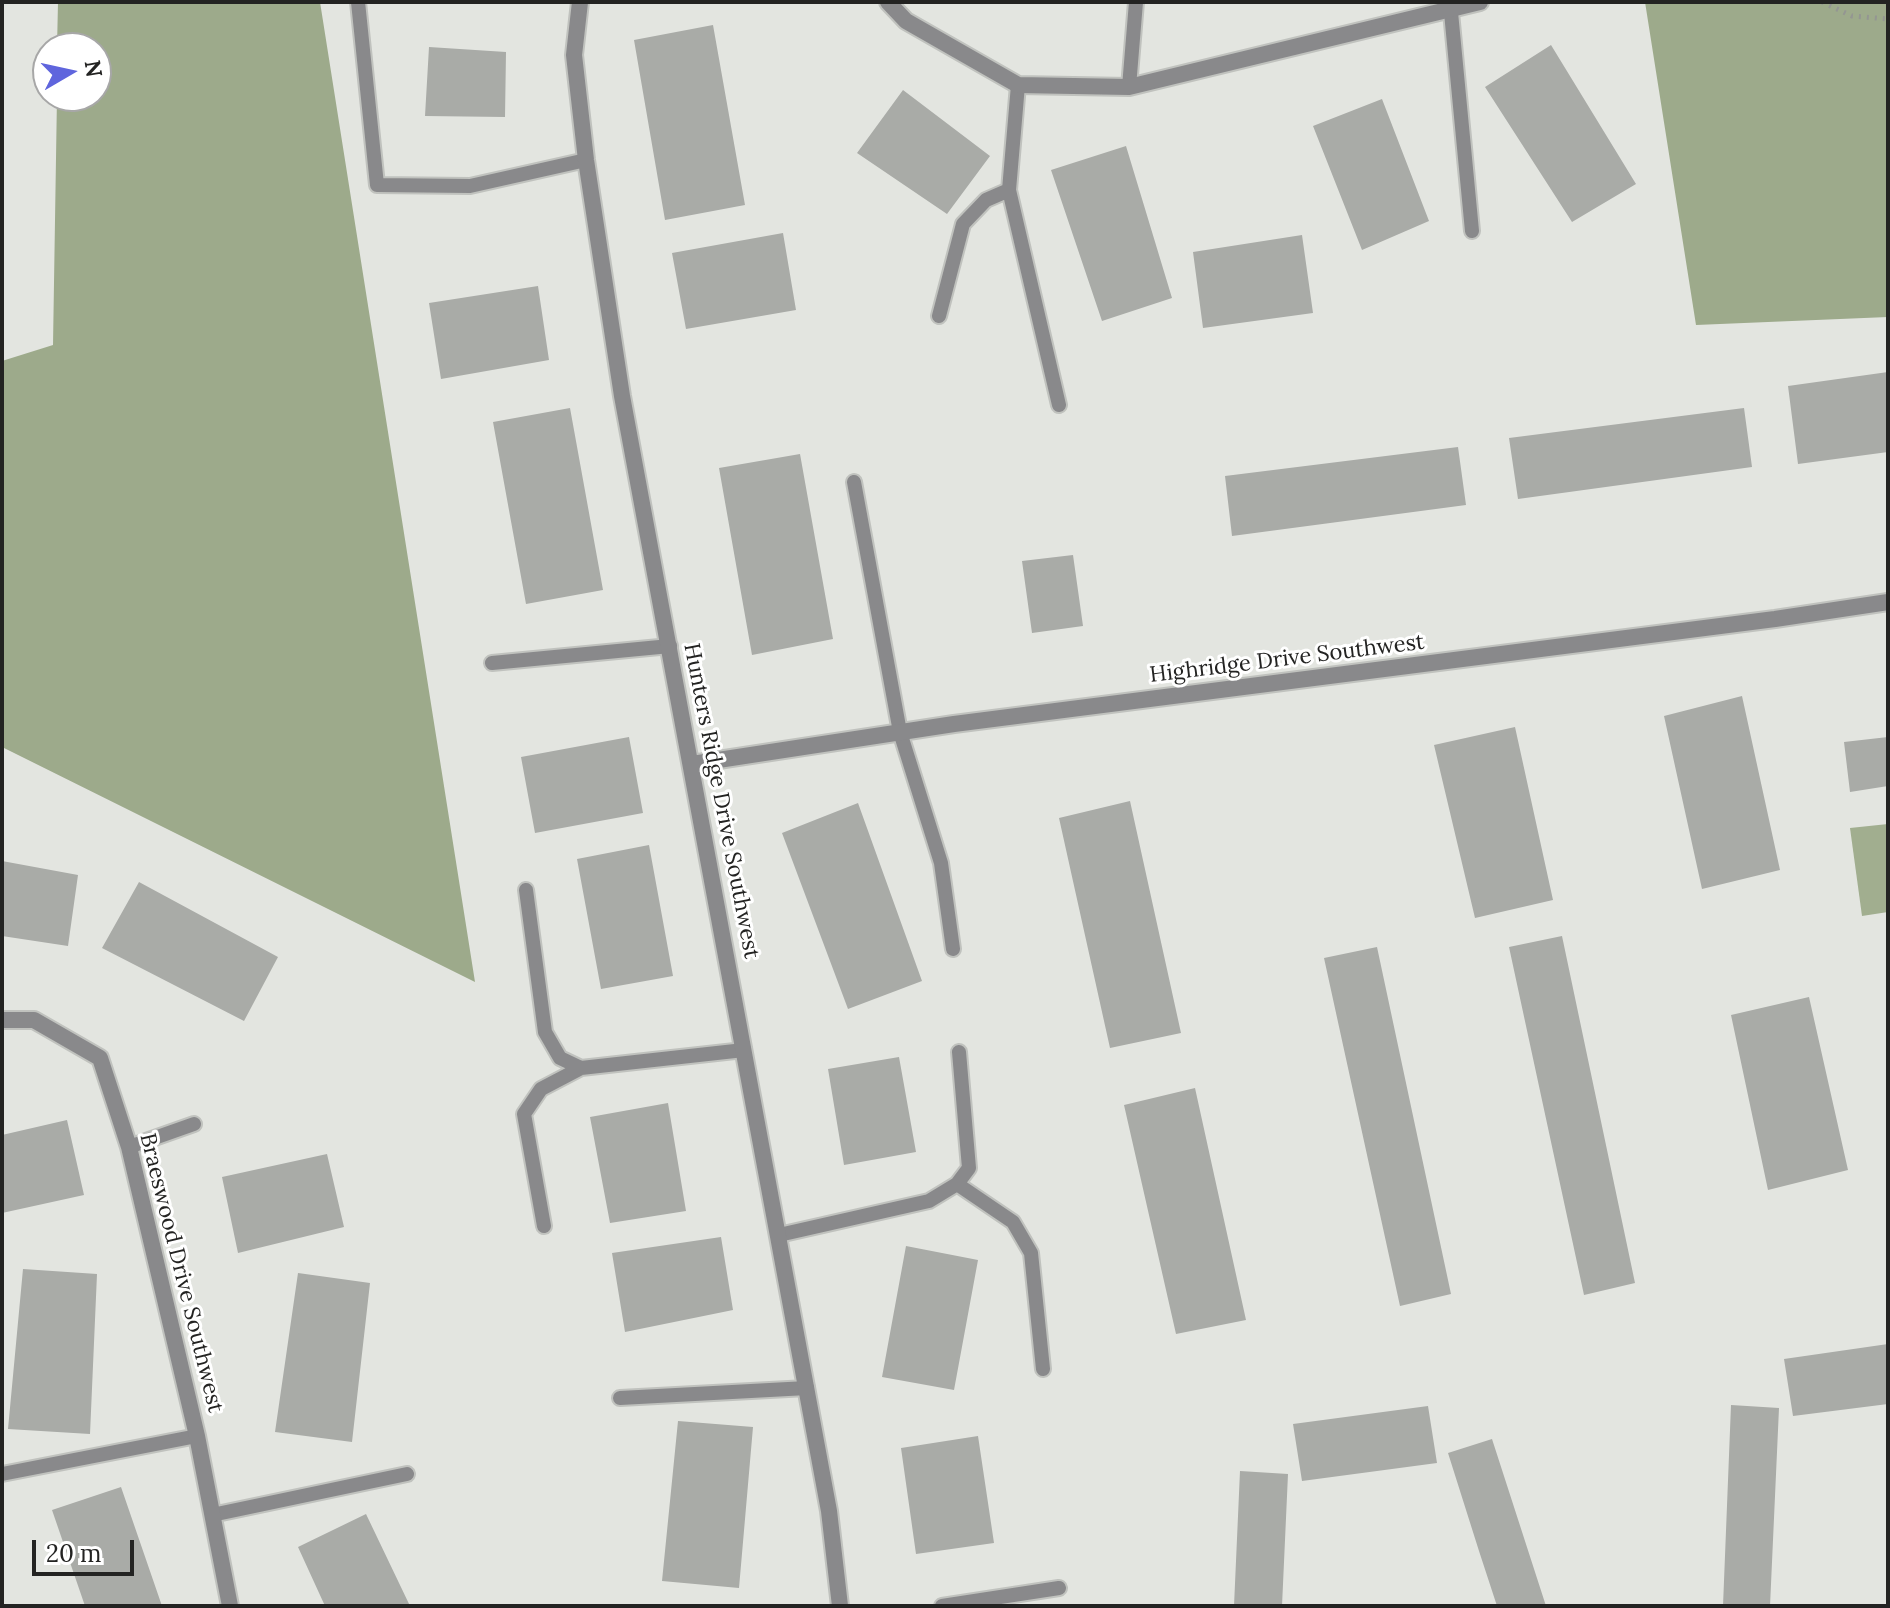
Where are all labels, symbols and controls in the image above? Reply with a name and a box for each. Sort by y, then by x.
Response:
north arrow [32,32,112,112]
text: N [79,58,109,79]
street label: Highridge Drive Southwest [1148,629,1426,689]
street label: Hunters Ridge Drive Southwest [677,641,765,961]
street label: Braeswood Drive Southwest [133,1130,229,1416]
scale bar [36,1524,138,1574]
text: 20 m [46,1538,102,1569]

